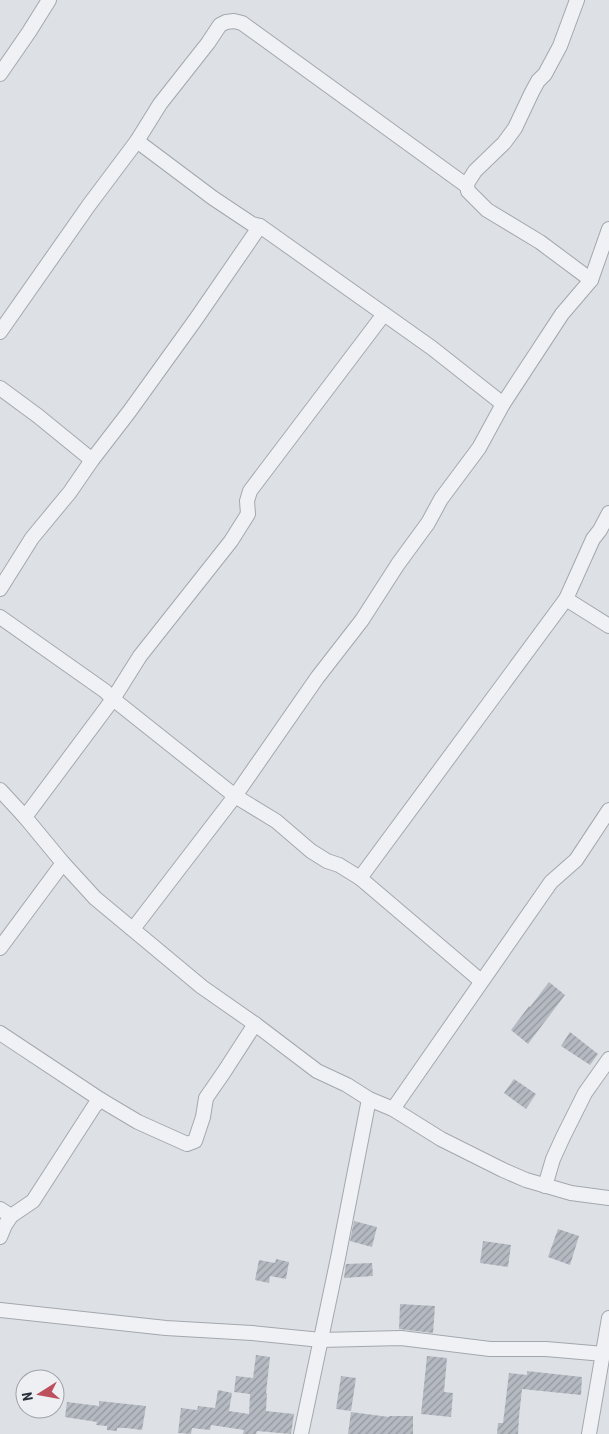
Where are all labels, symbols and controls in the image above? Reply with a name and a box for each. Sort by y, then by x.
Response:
north arrow [15,1369,65,1419]
text: N [19,1391,36,1402]

